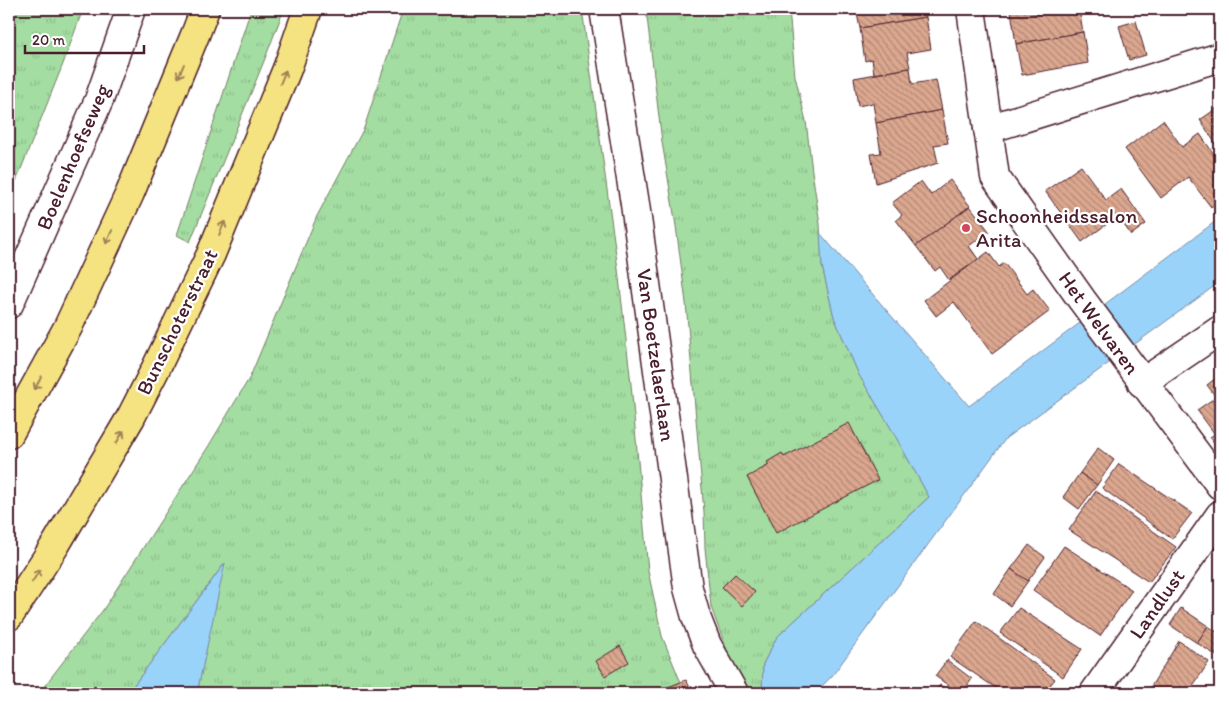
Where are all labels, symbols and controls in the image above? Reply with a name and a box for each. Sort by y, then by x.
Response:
scale bar [25,22,144,54]
text: 20 m [32,31,66,49]
one-way arrow [175,63,184,78]
one-way arrow [279,70,288,86]
street label: Boelenhoefseweg [31,80,115,233]
place label: Schoonheidssalon Arita [976,203,1137,252]
one-way arrow [218,221,227,236]
marker: Schoonheidssalon Arita [960,222,972,234]
one-way arrow [104,229,114,244]
street label: Bunschoterstraat [130,245,223,399]
street label: Het Welvaren [1054,266,1145,379]
street label: Van Boetzelaerlaan [632,267,681,443]
one-way arrow [32,375,42,390]
one-way arrow [115,430,125,444]
street label: Landlust [1124,564,1190,643]
one-way arrow [31,569,41,583]

